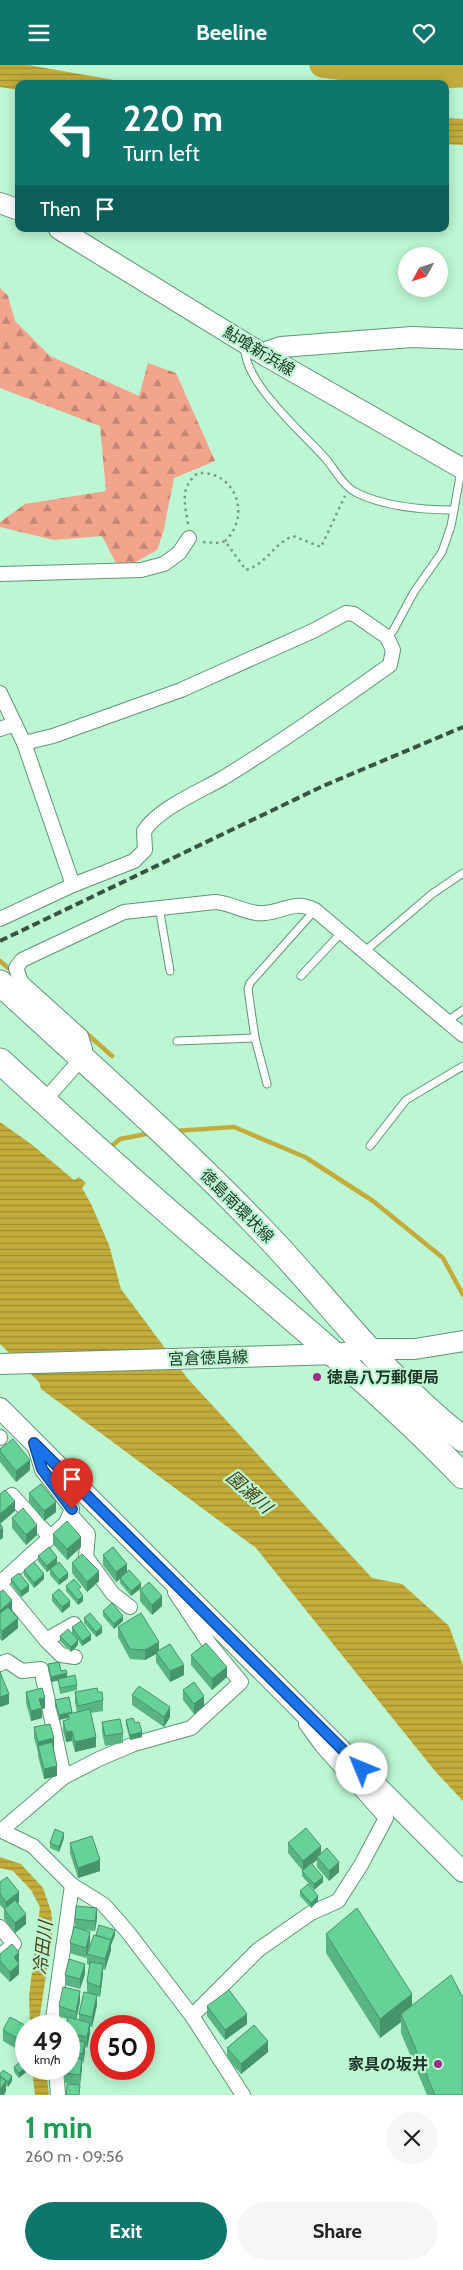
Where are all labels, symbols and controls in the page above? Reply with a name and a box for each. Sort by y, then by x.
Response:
icon: menu [25,19,53,47]
text: Beeline [196,19,267,46]
icon: heart [410,19,438,47]
text: 220 m [123,97,223,140]
icon: left [40,100,105,165]
text: Turn left [123,140,200,167]
icon: arrive [91,195,119,223]
text: Then [40,198,81,221]
north arrow [398,247,448,297]
map controls [398,247,448,297]
street label: 鮎喰新浜線 [220,322,298,380]
street label: 徳島南環状線 [196,1165,278,1247]
street label: 宮倉徳島線 [168,1347,248,1369]
place label: 徳島八万郵便局 [327,1368,439,1387]
marker: 徳島八万郵便局 [311,1371,323,1383]
pin [51,1458,93,1509]
icon: arrive [58,1465,86,1493]
water label: 園瀬川 [222,1466,278,1520]
position arrow [335,1742,387,1794]
water label: 冷田川 [29,1918,57,1976]
speed limit sign: 50 [90,2015,155,2080]
text: 49 [33,2026,62,2056]
text: km/h [34,2052,61,2067]
place label: 家具の坂井 [348,2055,428,2074]
marker: 家具の坂井 [432,2058,444,2070]
text: 1 min [25,2109,93,2146]
button: close [386,2112,438,2164]
text: 260 m · 09:56 [25,2147,124,2166]
button: Exit [25,2202,227,2260]
button: Share [237,2202,438,2260]

